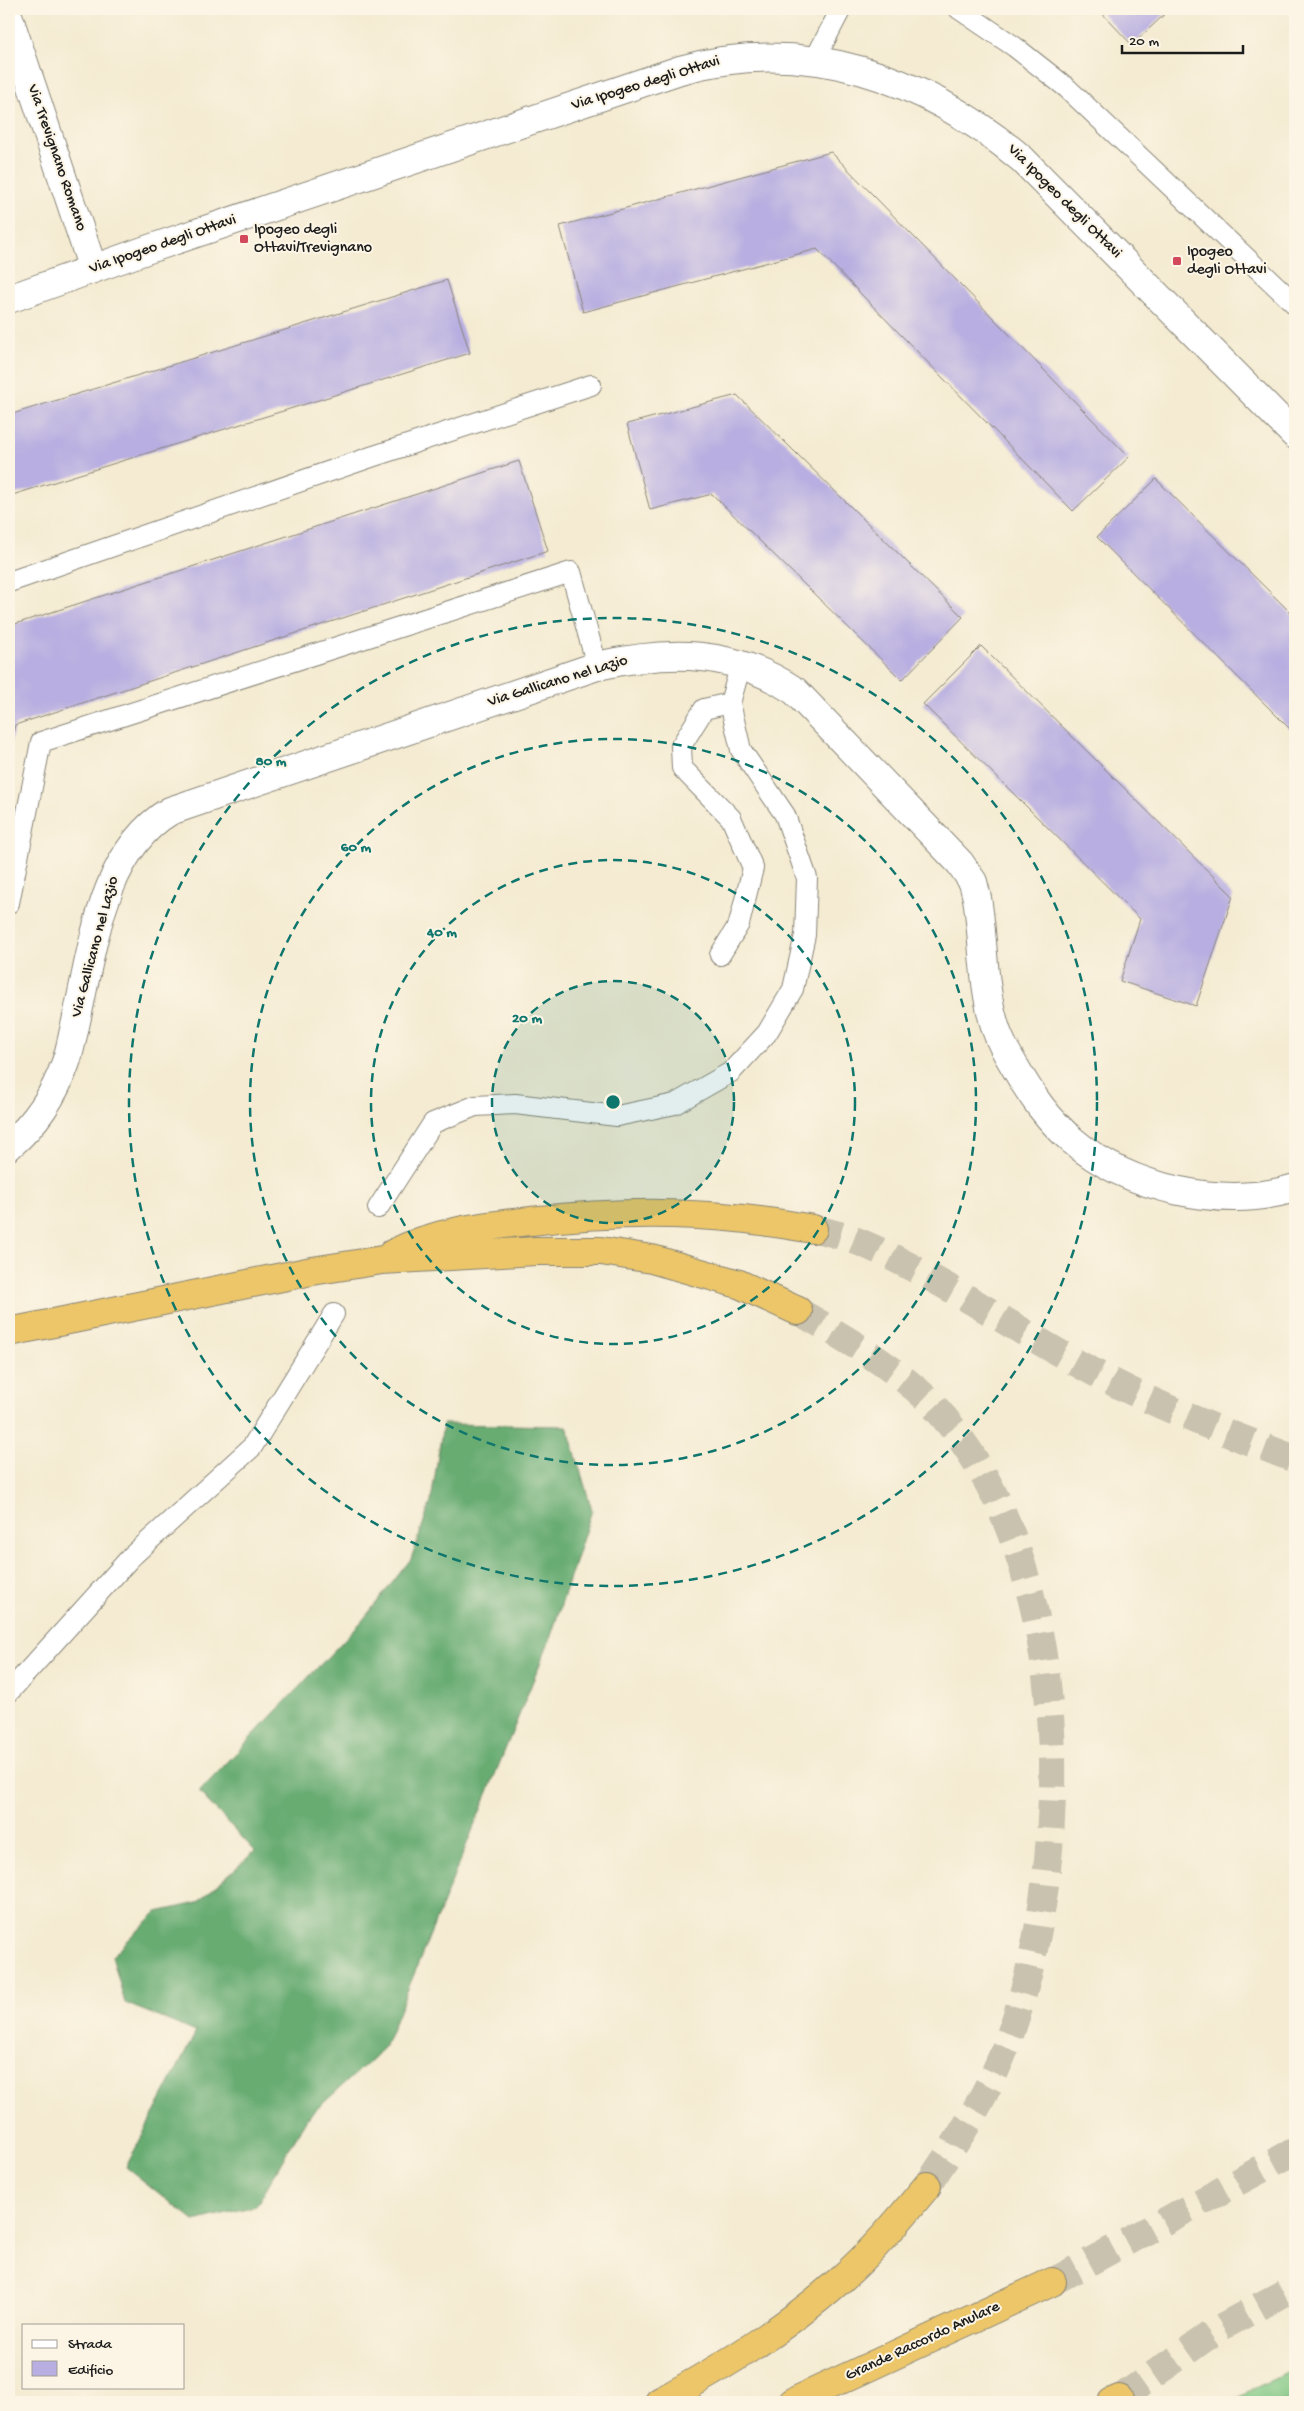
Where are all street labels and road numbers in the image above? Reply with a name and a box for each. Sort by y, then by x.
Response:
street label: Via Ipogeo degli Ottavi [569,52,722,116]
street label: Via Trevignano Romano [22,81,90,234]
street label: Via Ipogeo degli Ottavi [1002,140,1125,263]
street label: Via Ipogeo degli Ottavi [86,211,239,279]
street label: Via Gallicano nel Lazio [485,652,630,713]
street label: Via Gallicano nel Lazio [68,874,124,1021]
street label: Grande Raccordo Anulare [843,2298,1004,2386]

